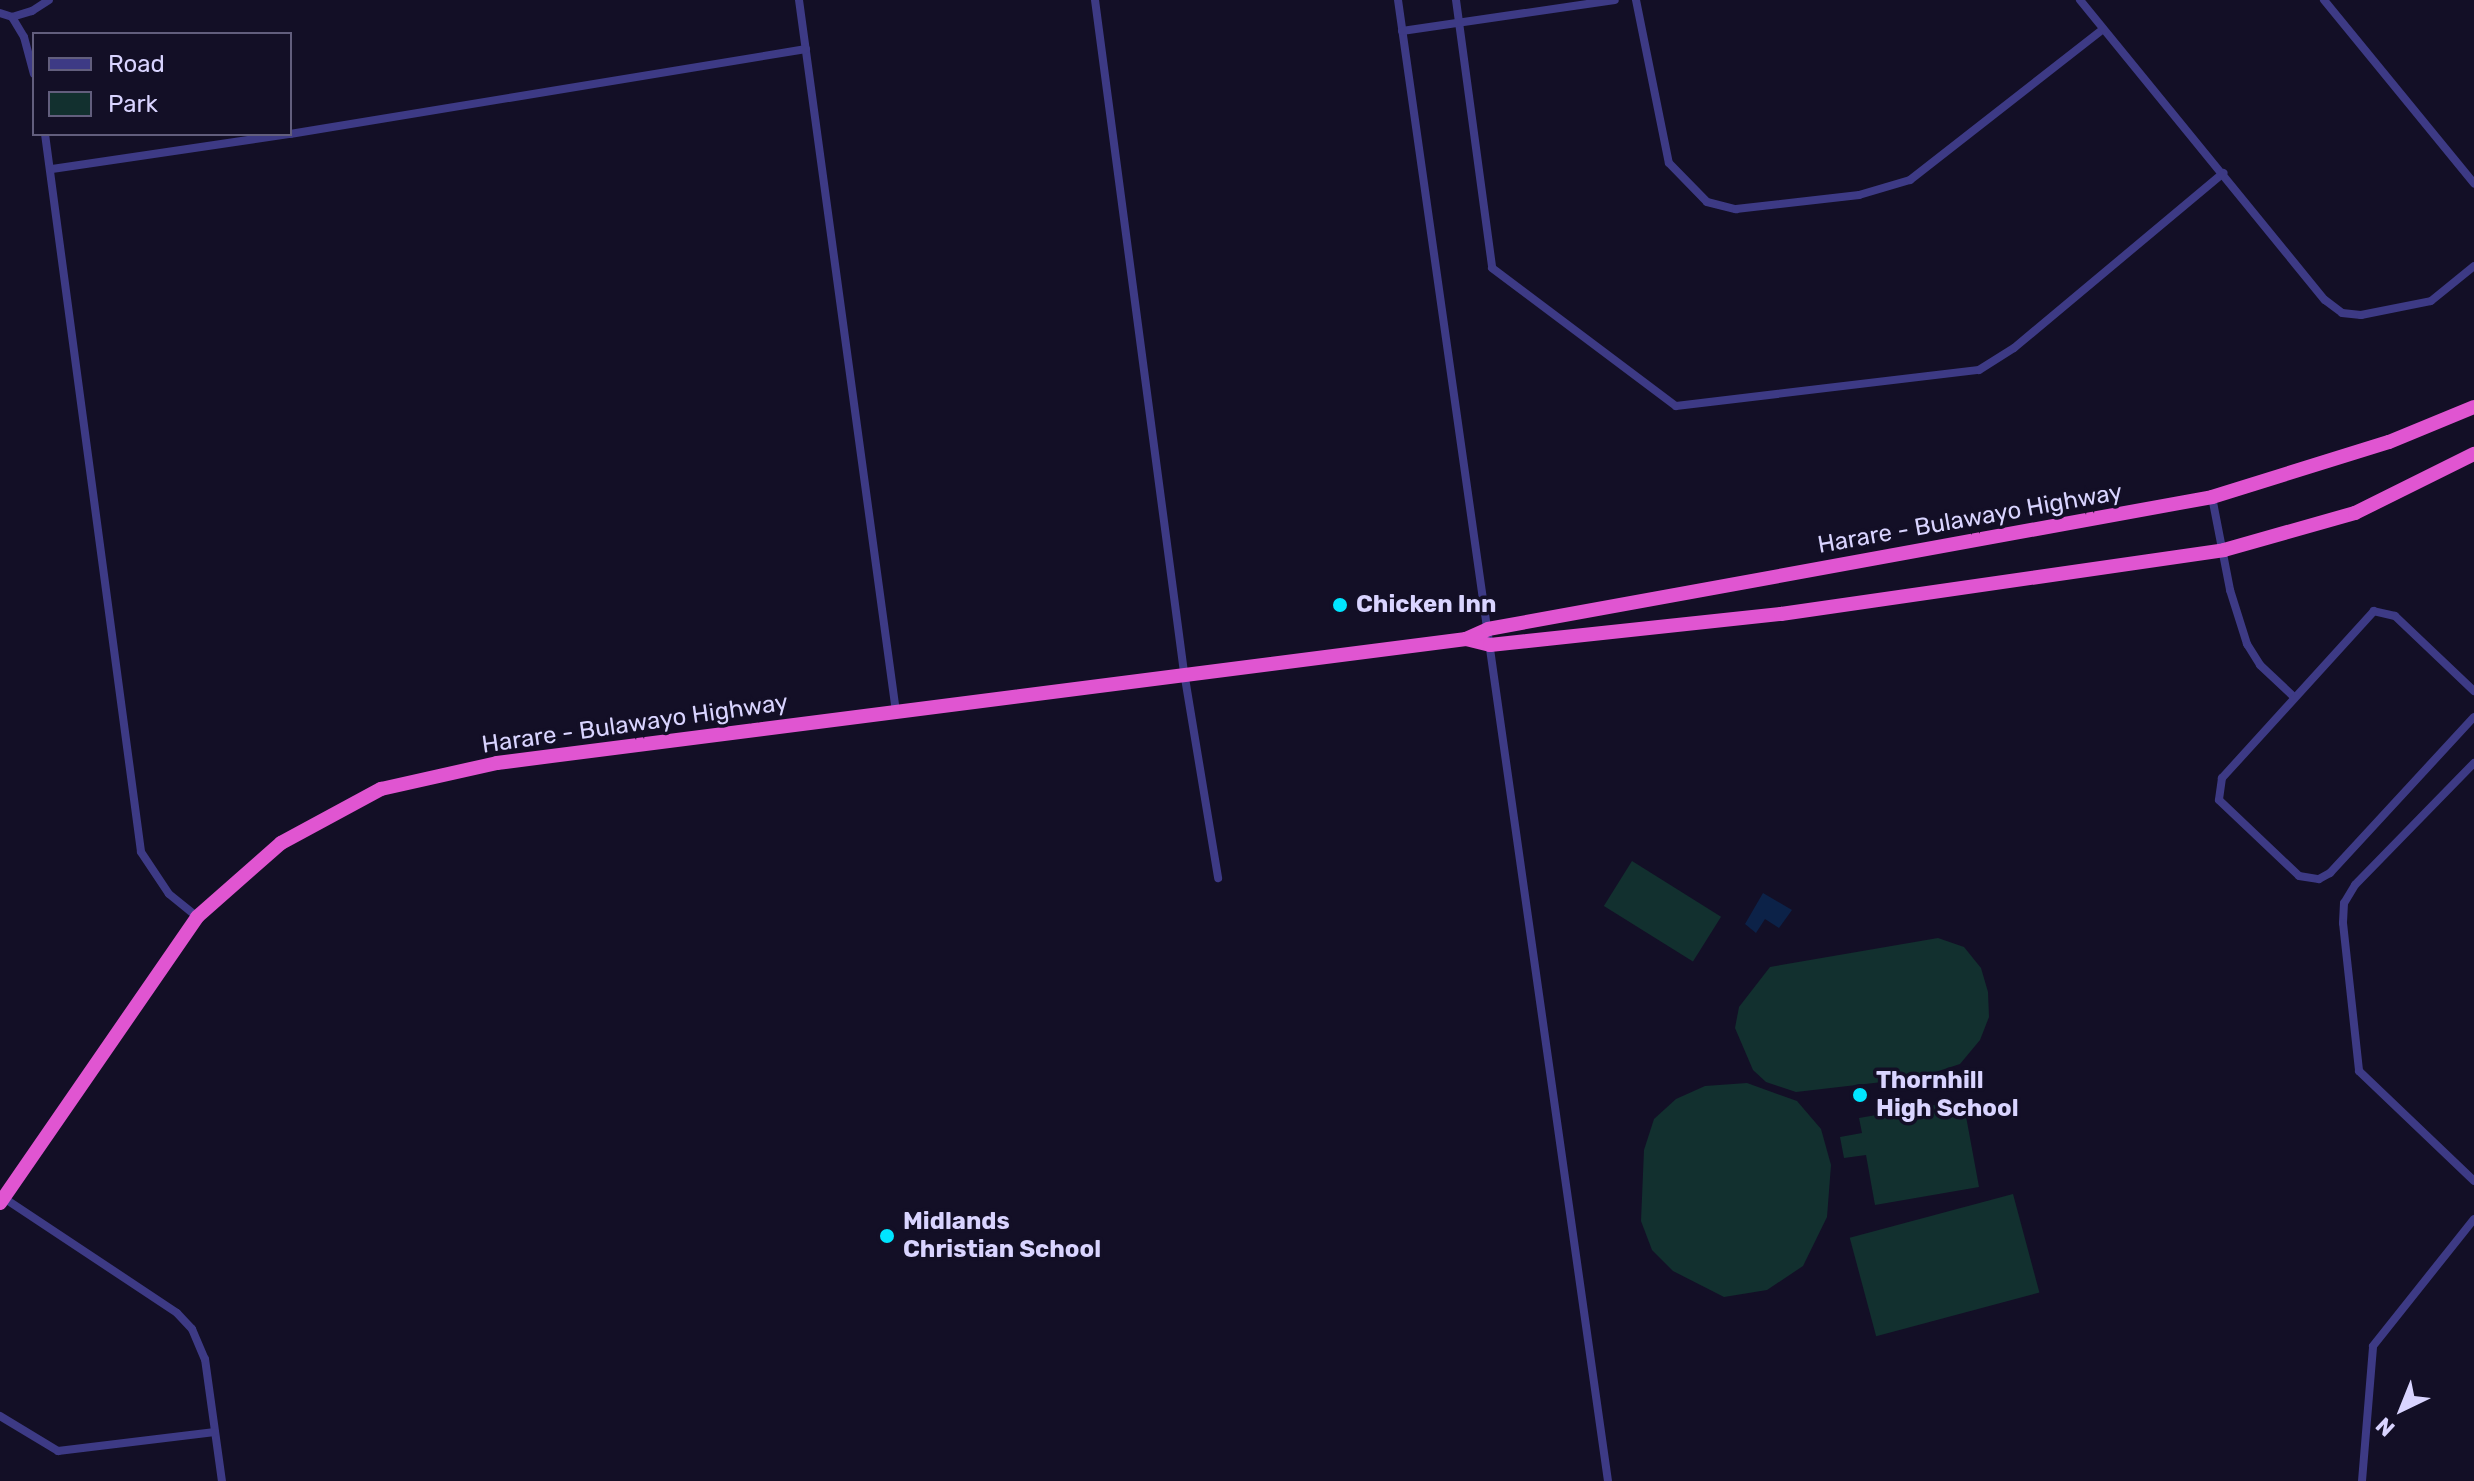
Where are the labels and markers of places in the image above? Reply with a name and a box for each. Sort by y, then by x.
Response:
place label: Chicken Inn [1356,591,1496,619]
marker: Chicken Inn [1331,596,1349,614]
place label: Thornhill High School [1876,1067,2019,1123]
marker: Thornhill High School [1851,1086,1869,1104]
place label: Midlands Christian School [903,1208,1101,1264]
marker: Midlands Christian School [878,1227,896,1245]

